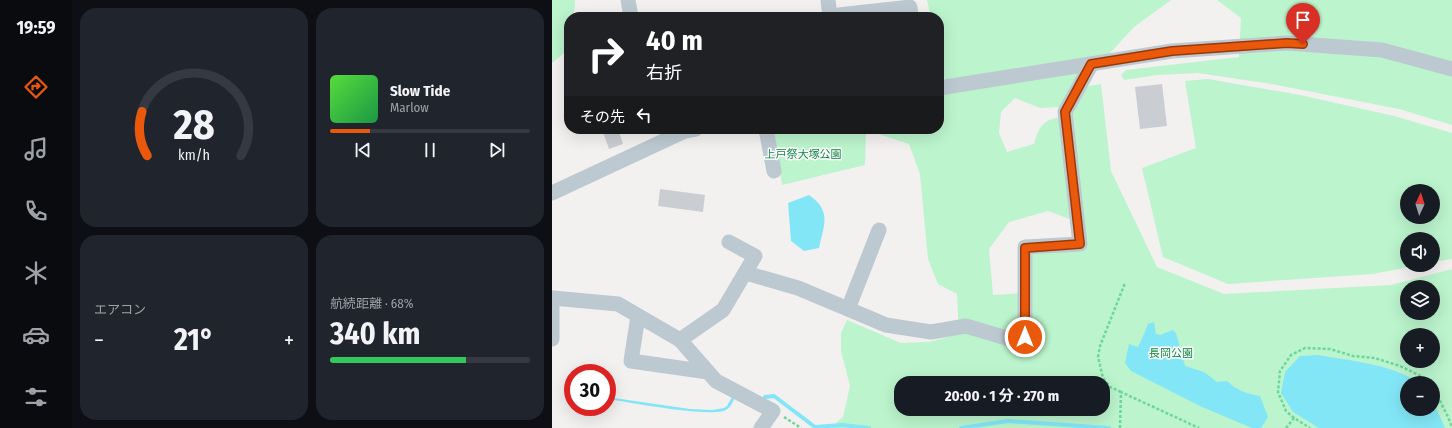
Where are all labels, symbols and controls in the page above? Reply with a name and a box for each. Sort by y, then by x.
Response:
pin [1286,3,1320,44]
icon: arrive [1292,9,1314,31]
text: 19:59 [16,17,56,39]
text: 40 m [646,24,703,57]
icon: right [580,28,632,80]
text: 右折 [646,62,682,84]
icon: directions [22,73,50,101]
text: Slow Tide [390,82,450,100]
text: 28 [172,99,215,149]
text: Marlow [390,100,429,115]
icon: left [633,104,655,126]
text: その先 [580,108,625,126]
icon: music [22,135,50,163]
icon: previous [352,139,374,161]
icon: pause [419,139,441,161]
icon: next [486,139,508,161]
text: km/h [178,146,210,163]
park label: 上戸祭大塚公園 [765,148,842,161]
north arrow [1400,184,1440,224]
map controls [1400,184,1440,416]
icon: phone [22,197,50,225]
button: sound [1400,232,1440,272]
icon: climate [22,259,50,287]
button: layers [1400,280,1440,320]
text: 航続距離 · 68% [330,296,414,311]
text: エアコン [94,302,146,317]
text: 340 km [330,316,420,352]
position arrow [1004,316,1046,358]
icon: car [22,321,50,349]
text: 21° [174,322,214,358]
text: − [94,327,104,354]
text: + [284,327,294,354]
button: + [1400,328,1440,368]
park label: 長岡公園 [1149,347,1193,360]
speed limit sign: 30 [564,364,616,416]
button: − [1400,376,1440,416]
icon: filters [22,383,50,411]
text: 20:00 · 1 分 · 270 m [945,387,1059,405]

